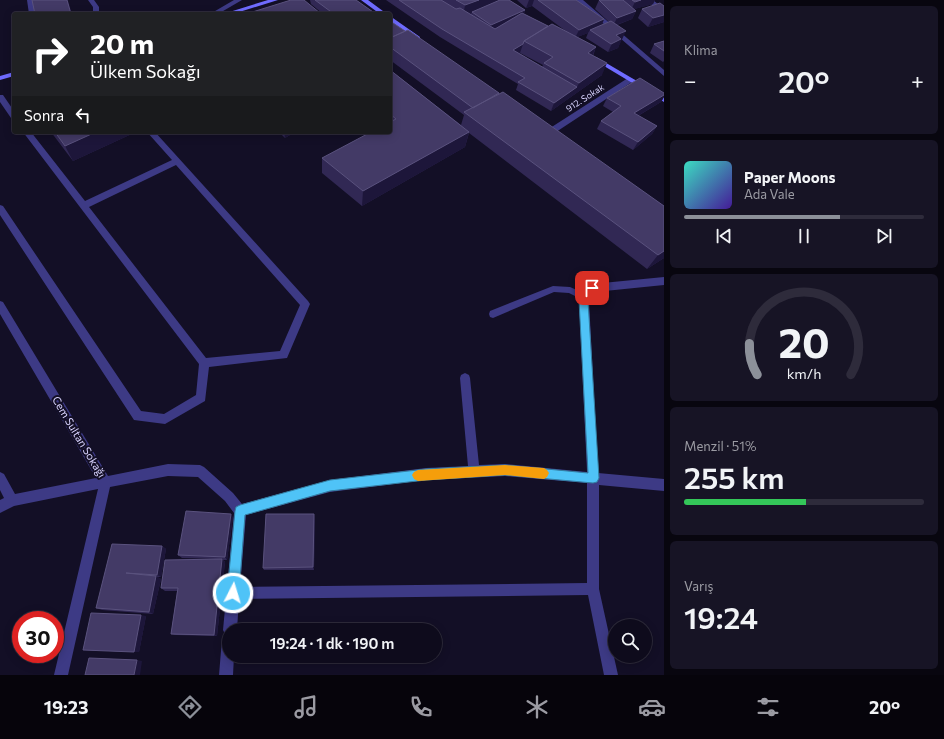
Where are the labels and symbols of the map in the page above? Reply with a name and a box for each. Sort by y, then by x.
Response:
street label: 912. Sokak [564,81,606,114]
pin [575,271,609,305]
street label: Cem Sultan Sokağı [50,394,109,480]
position arrow [212,572,254,614]
speed limit sign: 30 [12,611,64,663]

